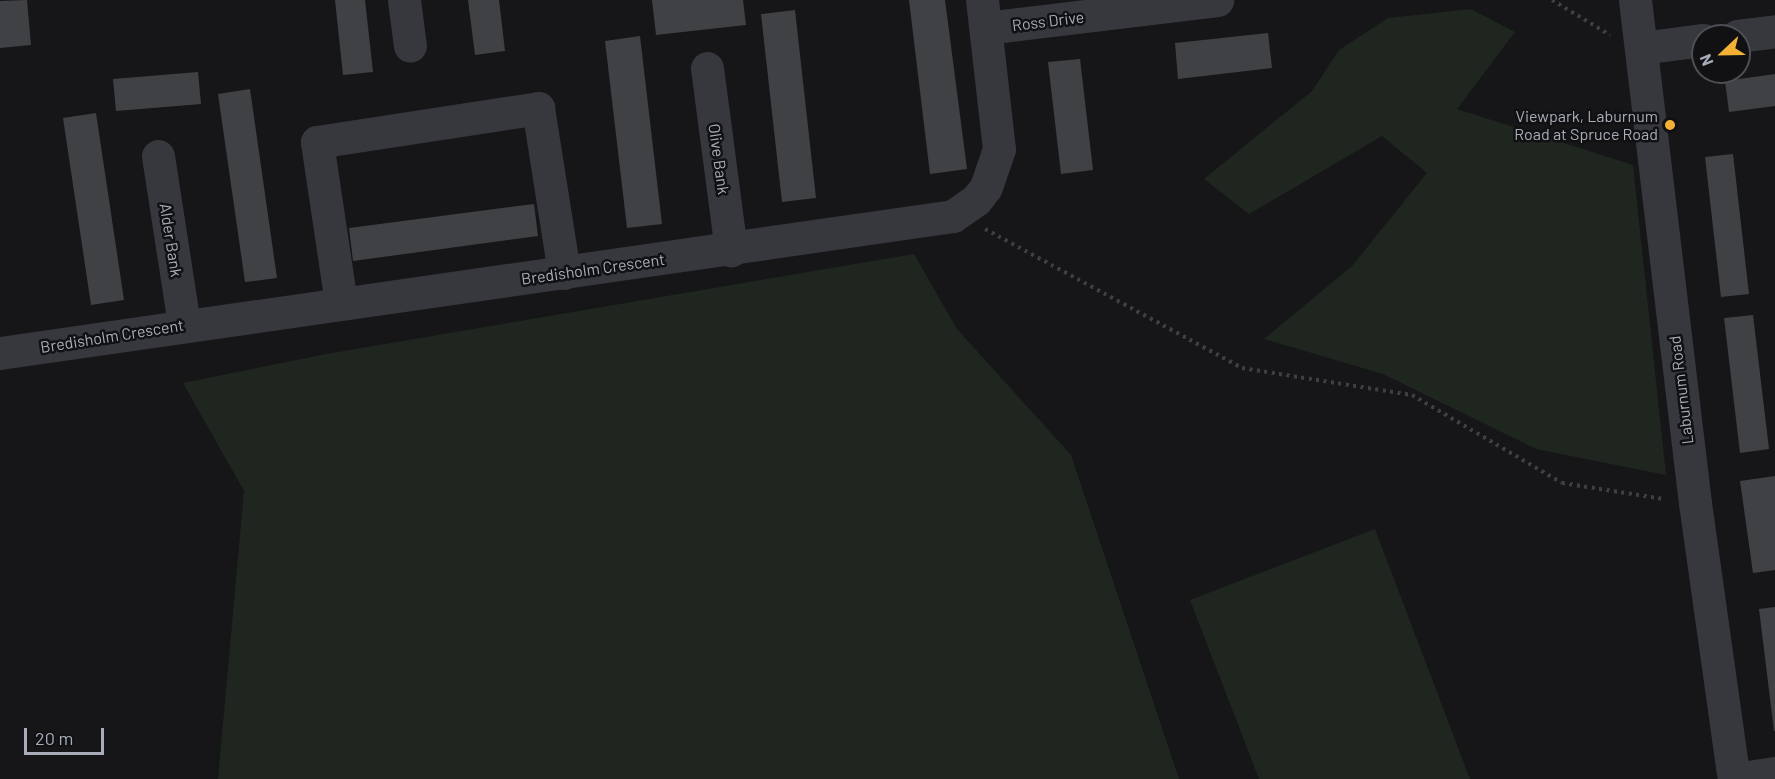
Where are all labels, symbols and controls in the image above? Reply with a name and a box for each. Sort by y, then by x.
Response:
street label: Ross Drive [1011,7,1085,35]
north arrow [1691,24,1751,84]
text: N [1695,52,1717,69]
place label: Viewpark, Laburnum Road at Spruce Road [1514,106,1658,144]
marker: Viewpark, Laburnum Road at Spruce Road [1663,118,1677,132]
street label: Olive Bank [705,122,733,196]
street label: Alder Bank [156,202,186,278]
street label: Bredisholm Crescent [520,249,666,289]
street label: Bredisholm Crescent [39,315,185,357]
street label: Laburnum Road [1665,335,1697,445]
scale bar [27,716,106,754]
text: 20 m [35,727,73,749]

